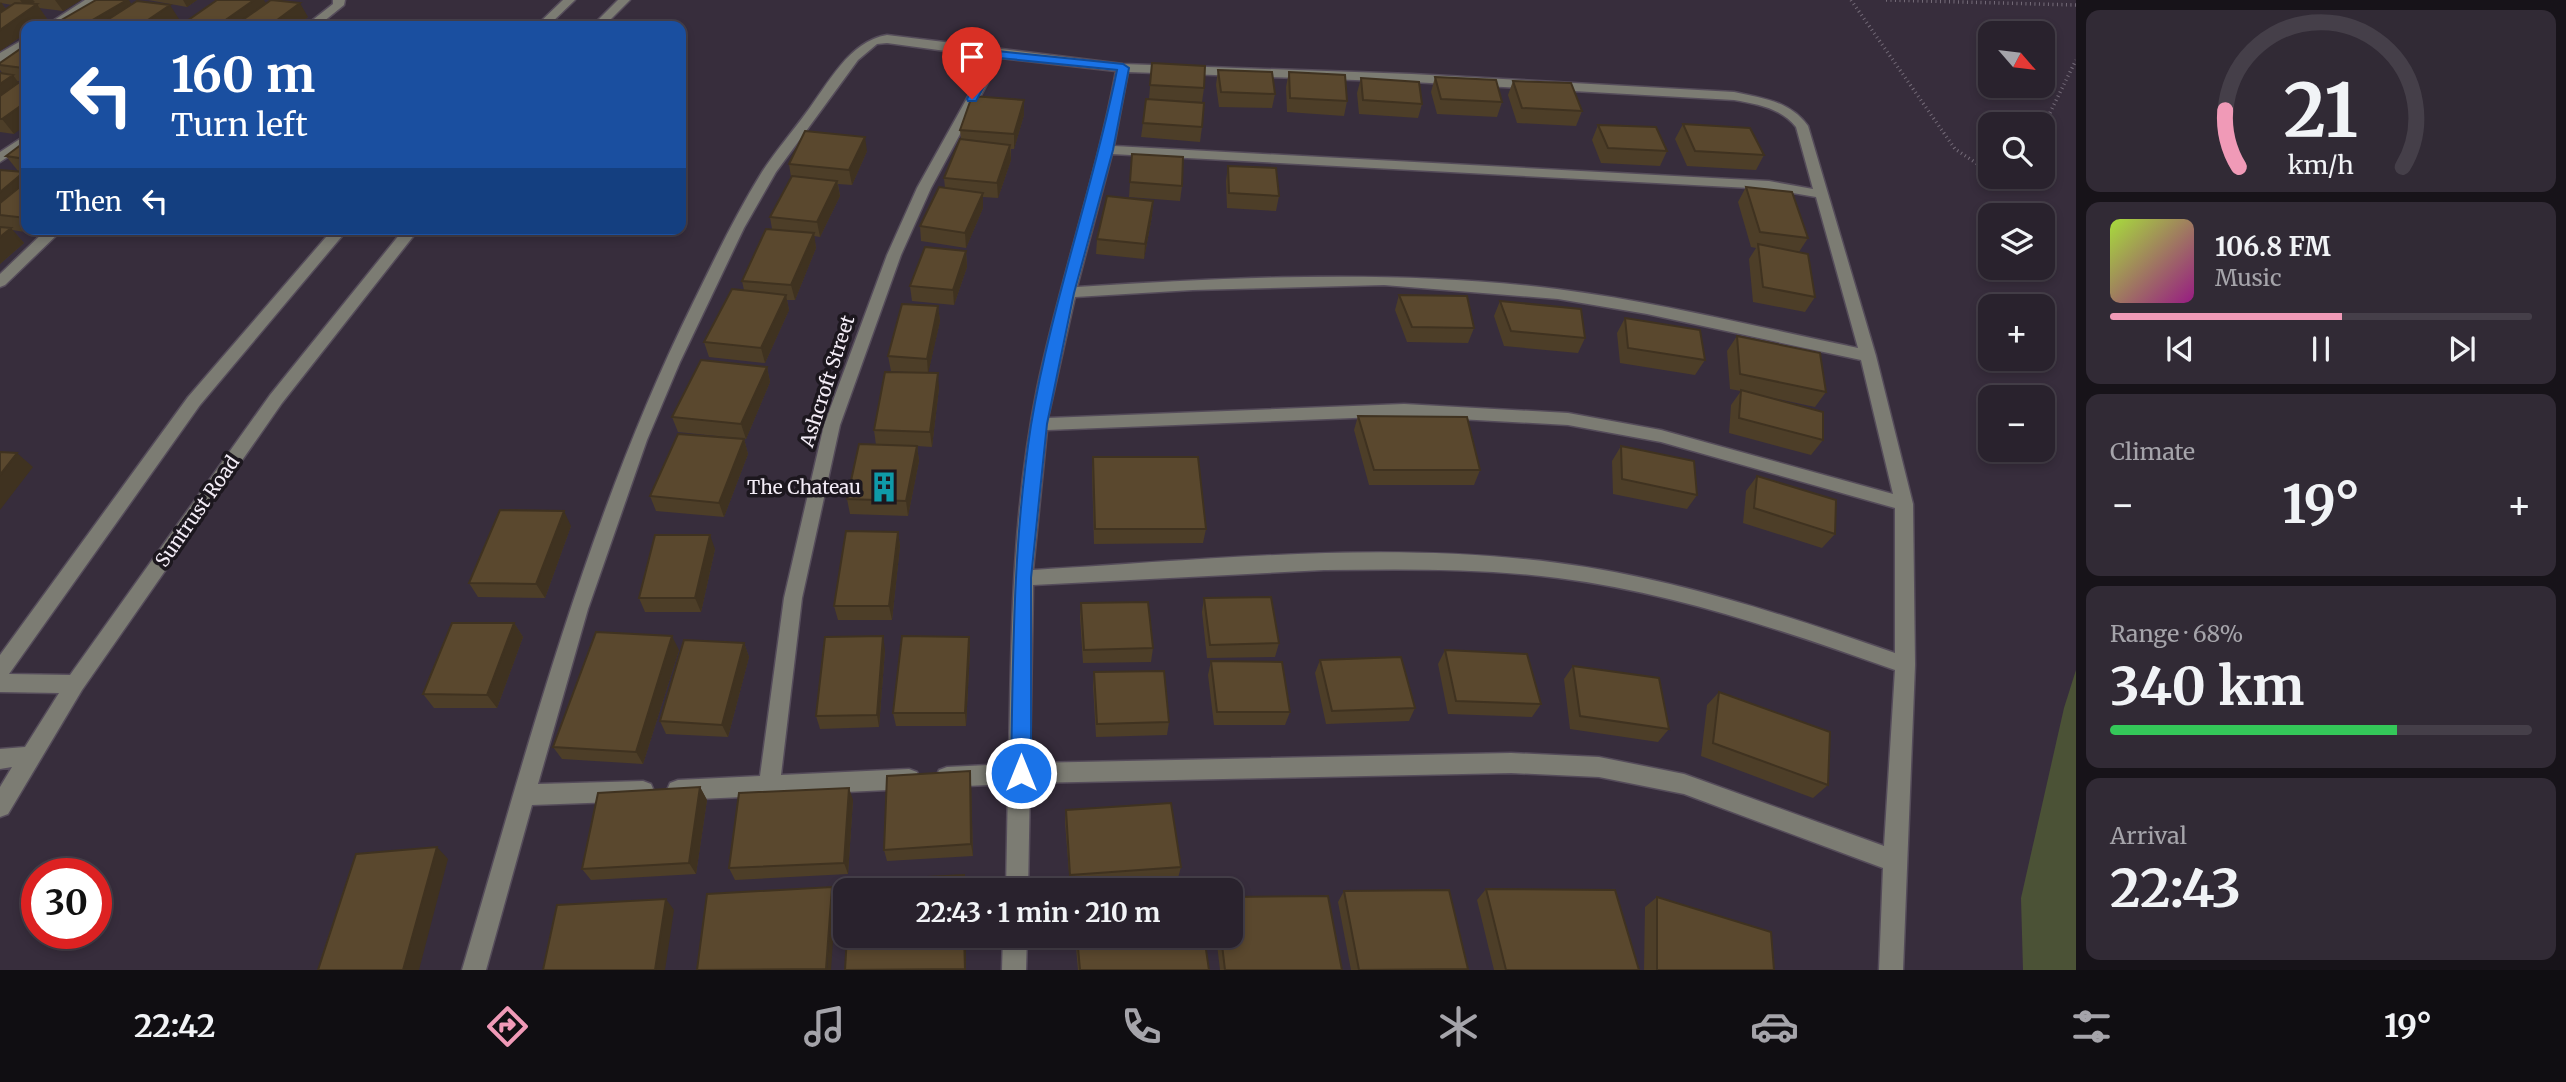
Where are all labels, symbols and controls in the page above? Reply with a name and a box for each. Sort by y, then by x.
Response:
north arrow [1978,21,2054,98]
map controls [1978,21,2055,462]
pin [942,27,1002,99]
icon: arrive [953,38,991,76]
text: 160 m [171,44,315,105]
icon: left [56,49,147,140]
text: 21 [2284,65,2358,157]
text: Turn left [171,105,308,145]
button: search [1978,112,2055,189]
text: km/h [2288,149,2354,181]
icon: left [136,182,174,220]
text: Then [56,185,122,218]
button: layers [1978,203,2055,280]
text: 106.8 FM [2215,230,2331,263]
text: Music [2215,263,2282,292]
button: + [1978,294,2055,371]
street label: Ashcroft Street [794,311,860,451]
icon: previous [2161,330,2199,368]
icon: pause [2302,330,2340,368]
icon: next [2443,330,2481,368]
button: − [1978,385,2055,462]
text: Climate [2110,437,2195,466]
street label: Suntrust Road [150,451,244,571]
building icon: The Chateau [867,470,901,504]
text: 19° [2282,472,2360,537]
place label: The Chateau [747,475,861,499]
text: − [2110,481,2135,528]
text: + [2507,481,2532,528]
text: Range · 68% [2110,619,2243,648]
text: 340 km [2110,654,2304,719]
position arrow [984,736,1058,810]
text: Arrival [2110,821,2187,850]
text: 22:43 [2110,856,2241,921]
speed limit sign: 30 [21,858,112,949]
text: 22:43 · 1 min · 210 m [916,896,1160,929]
icon: directions [483,1002,532,1051]
icon: music [800,1002,849,1051]
icon: phone [1117,1002,1166,1051]
icon: climate [1434,1002,1483,1051]
icon: car [1750,1002,1799,1051]
icon: filters [2067,1002,2116,1051]
text: 22:42 [134,1006,216,1046]
text: 19° [2384,1006,2432,1046]

